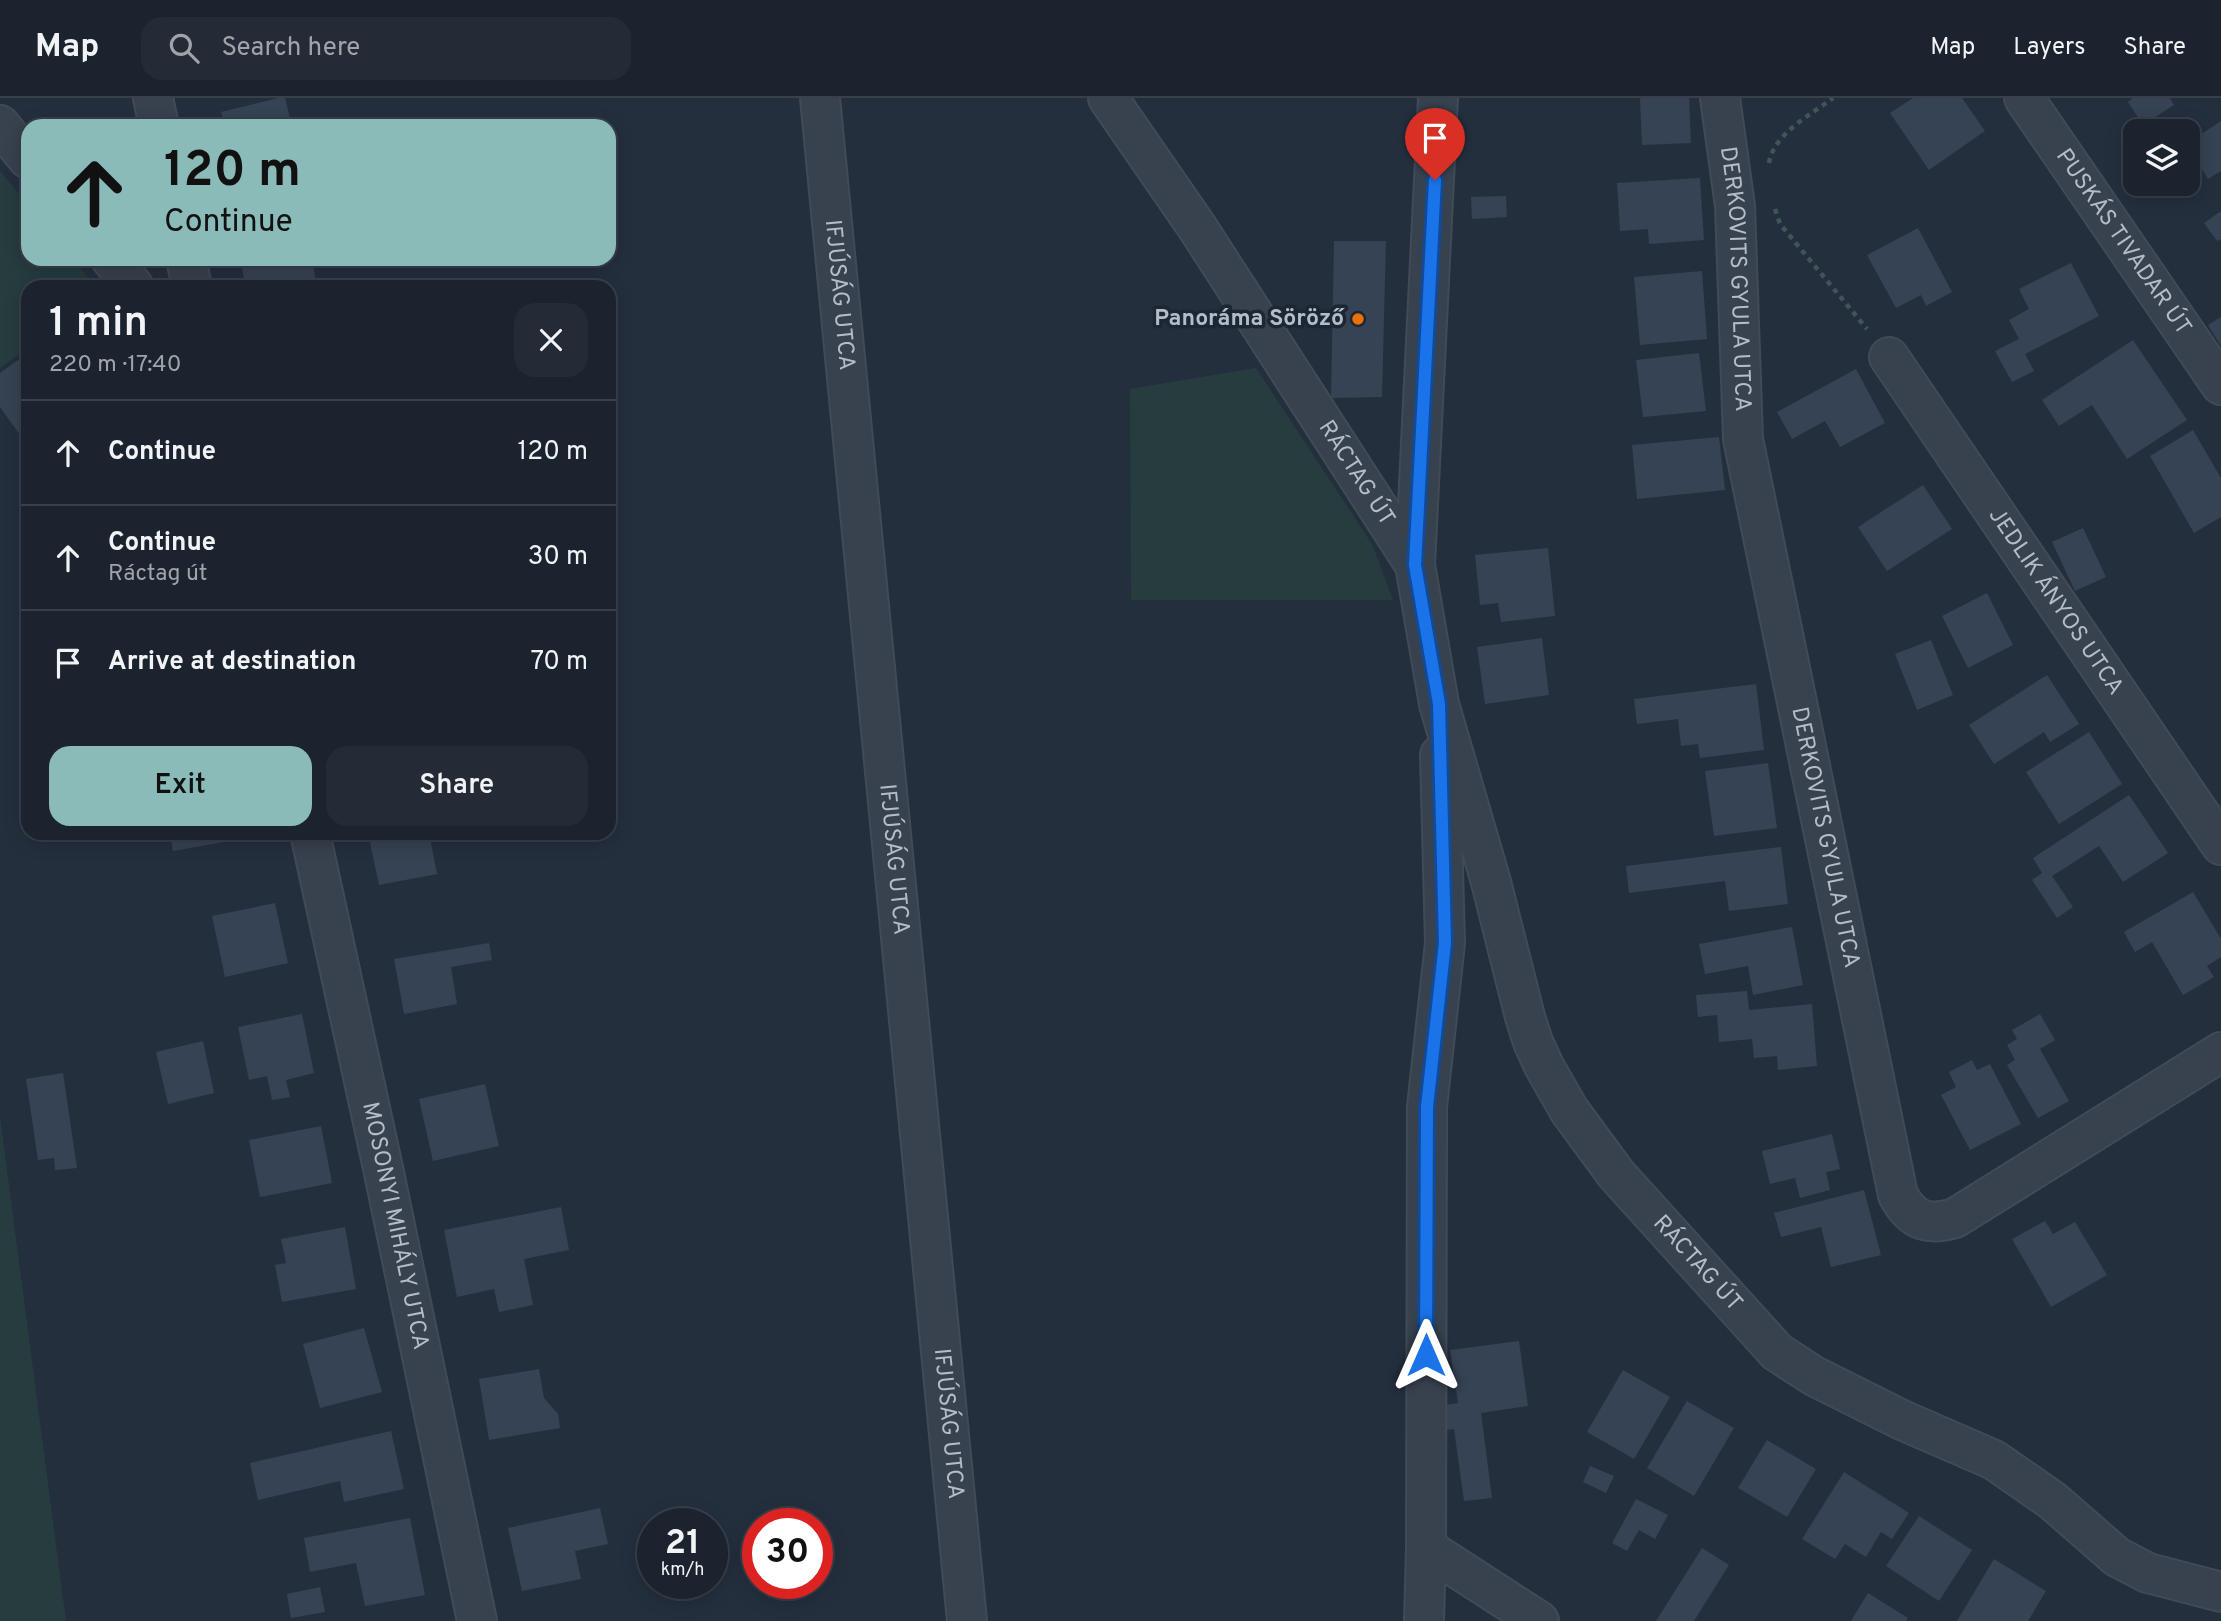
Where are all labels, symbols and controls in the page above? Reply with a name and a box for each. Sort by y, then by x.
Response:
search box [141,17,631,80]
text: Map [35,27,99,69]
icon: search [165,29,203,67]
text: Search here [221,32,360,65]
text: Map [1930,33,1975,63]
text: Layers [2013,33,2085,63]
text: Share [2123,33,2186,63]
pin [1405,108,1465,180]
icon: arrive [1416,119,1454,157]
map controls [2123,119,2200,196]
button: layers [2123,119,2200,196]
text: 120 m [164,142,301,204]
street label: PUSKÁS TIVADAR ÚT [2049,143,2197,341]
street label: DERKOVITS GYULA UTCA [1712,145,1757,412]
icon: ahead [49,147,140,238]
text: Continue [164,203,293,243]
street label: IFJÚSÁG UTCA [817,218,861,372]
text: 1 min [49,298,148,351]
button: close [514,303,588,377]
place label: Panoráma Söröző [1154,305,1345,334]
marker: Panoráma Söröző [1350,311,1366,327]
text: 220 m · 17:40 [49,351,181,380]
street label: RÁCTAG ÚT [1311,415,1401,532]
icon: ahead [49,434,87,472]
text: Continue [108,436,216,469]
text: 120 m [518,436,588,469]
street label: JEDLIK ÁNYOS UTCA [1981,502,2130,701]
text: Continue [108,527,216,560]
icon: ahead [49,539,87,577]
text: 30 m [528,541,588,574]
text: Ráctag út [108,560,208,589]
icon: arrive [49,644,87,682]
text: Arrive at destination [108,646,356,679]
text: 70 m [530,646,588,679]
street label: DERKOVITS GYULA UTCA [1784,705,1866,971]
button: Exit [49,746,312,826]
button: Share [326,746,588,826]
street label: IFJÚSÁG UTCA [872,783,915,936]
street label: MOSONYI MIHÁLY UTCA [355,1099,435,1352]
street label: RÁCTAG ÚT [1646,1210,1748,1318]
position arrow [1389,1318,1463,1392]
street label: IFJÚSÁG UTCA [926,1347,970,1501]
speed limit sign: 30 [742,1508,833,1599]
text: 21 [665,1522,700,1566]
text: km/h [661,1559,704,1582]

